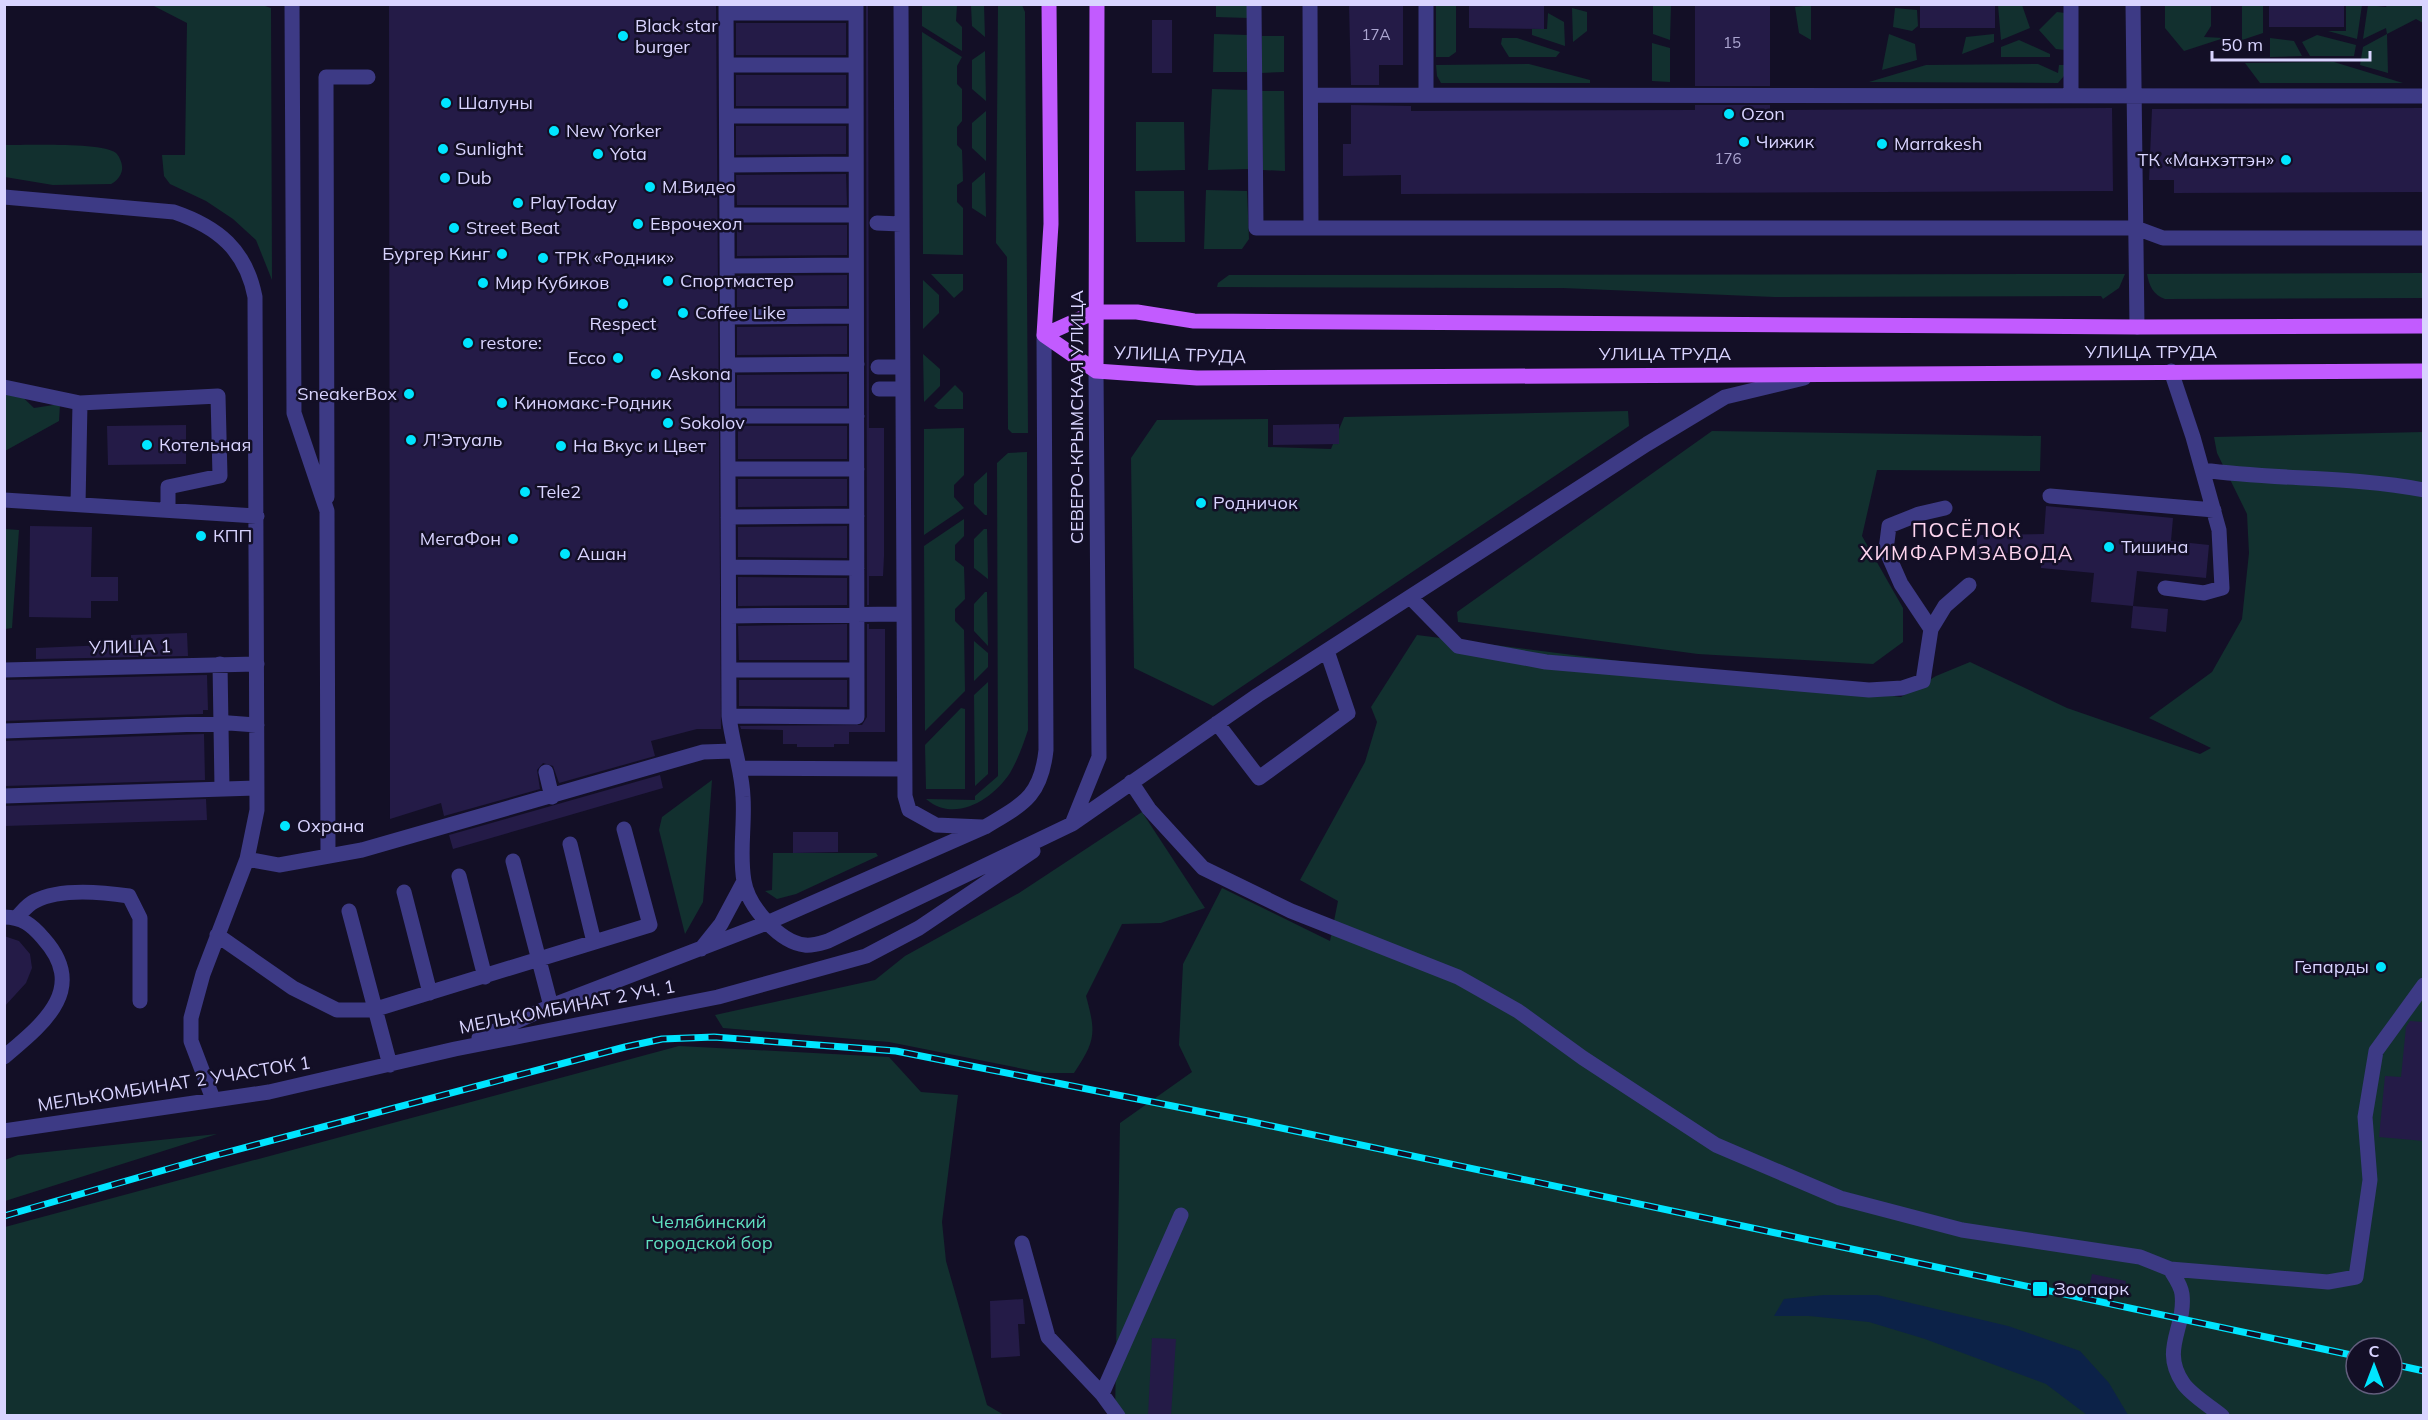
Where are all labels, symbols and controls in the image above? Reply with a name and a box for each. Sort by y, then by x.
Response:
place label: Black star burger [635,14,718,58]
scale bar [2212,24,2370,62]
house number: 17А [1361,25,1391,44]
marker: Black star burger [616,29,630,43]
house number: 15 [1723,33,1741,52]
text: 50 m [2221,33,2263,56]
place label: Шалуны [458,91,533,114]
marker: Шалуны [439,96,453,110]
place label: Ozon [1741,102,1785,125]
marker: Ozon [1722,107,1736,121]
place label: New Yorker [566,119,662,142]
marker: New Yorker [547,124,561,138]
place label: Чижик [1756,130,1814,153]
place label: Marrakesh [1894,132,1982,155]
marker: Чижик [1737,135,1751,149]
place label: Sunlight [455,137,523,160]
marker: Marrakesh [1875,137,1889,151]
marker: Sunlight [436,142,450,156]
place label: Yota [609,142,647,165]
marker: Yota [591,147,605,161]
place label: ТК «Манхэттэн» [2137,148,2274,171]
house number: 176 [1714,149,1742,168]
marker: ТК «Манхэттэн» [2279,153,2293,167]
place label: Dub [457,166,492,189]
marker: Dub [438,171,452,185]
place label: М.Видео [662,175,736,198]
marker: М.Видео [643,180,657,194]
place label: PlayToday [530,191,618,214]
marker: PlayToday [511,196,525,210]
place label: Еврочехол [650,212,742,235]
place label: Street Beat [466,216,560,239]
marker: Еврочехол [631,217,645,231]
marker: Street Beat [447,221,461,235]
place label: Бургер Кинг [382,242,490,265]
place label: ТРК «Родник» [555,246,674,269]
marker: Бургер Кинг [495,247,509,261]
marker: ТРК «Родник» [536,251,550,265]
place label: Спортмастер [680,269,794,292]
place label: Мир Кубиков [495,271,609,294]
marker: Спортмастер [661,274,675,288]
marker: Мир Кубиков [476,276,490,290]
street label: СЕВЕРО-КРЫМСКАЯ УЛИЦА [1065,290,1088,544]
marker: Respect [616,297,630,311]
place label: Coffee Like [695,301,786,324]
marker: Coffee Like [676,306,690,320]
place label: Respect [590,312,656,335]
place label: restore: [480,331,542,354]
marker: restore: [461,336,475,350]
street label: УЛИЦА ТРУДА [2084,340,2217,363]
street label: УЛИЦА ТРУДА [1112,341,1247,368]
street label: УЛИЦА ТРУДА [1598,342,1731,365]
place label: Ecco [568,346,606,369]
marker: Ecco [611,351,625,365]
place label: Askona [668,362,731,385]
marker: Askona [649,367,663,381]
place label: SneakerBox [297,382,397,405]
marker: SneakerBox [402,387,416,401]
place label: Киномакс-Родник [514,391,672,414]
marker: Киномакс-Родник [495,396,509,410]
place label: Sokolov [680,411,745,434]
marker: Sokolov [661,416,675,430]
place label: Л'Этуаль [423,428,502,451]
place label: Котельная [159,433,251,456]
marker: Л'Этуаль [404,433,418,447]
place label: На Вкус и Цвет [573,434,707,457]
marker: Котельная [140,438,154,452]
marker: На Вкус и Цвет [554,439,568,453]
place label: Tele2 [537,480,581,503]
marker: Tele2 [518,485,532,499]
place label: Родничок [1213,491,1298,514]
marker: Родничок [1194,496,1208,510]
district label: ПОСЁЛОК ХИМФАРМЗАВОДА [1860,517,2074,565]
place label: КПП [213,524,252,547]
place label: МегаФон [420,527,501,550]
marker: КПП [194,529,208,543]
marker: МегаФон [506,532,520,546]
place label: Тишина [2121,535,2188,558]
marker: Тишина [2102,540,2116,554]
place label: Ашан [577,542,627,565]
marker: Ашан [558,547,572,561]
street label: УЛИЦА 1 [88,634,171,659]
place label: Охрана [297,814,364,837]
marker: Охрана [278,819,292,833]
place label: Гепарды [2294,955,2369,978]
marker: Гепарды [2374,960,2388,974]
street label: МЕЛЬКОМБИНАТ 2 УЧ. 1 [457,974,677,1039]
street label: МЕЛЬКОМБИНАТ 2 УЧАСТОК 1 [36,1051,312,1116]
park label: Челябинский городской бор [645,1210,773,1254]
place label: Зоопарк [2054,1277,2129,1300]
marker: Зоопарк [2031,1280,2049,1298]
north arrow [2344,1336,2404,1396]
text: С [2369,1341,2380,1361]

